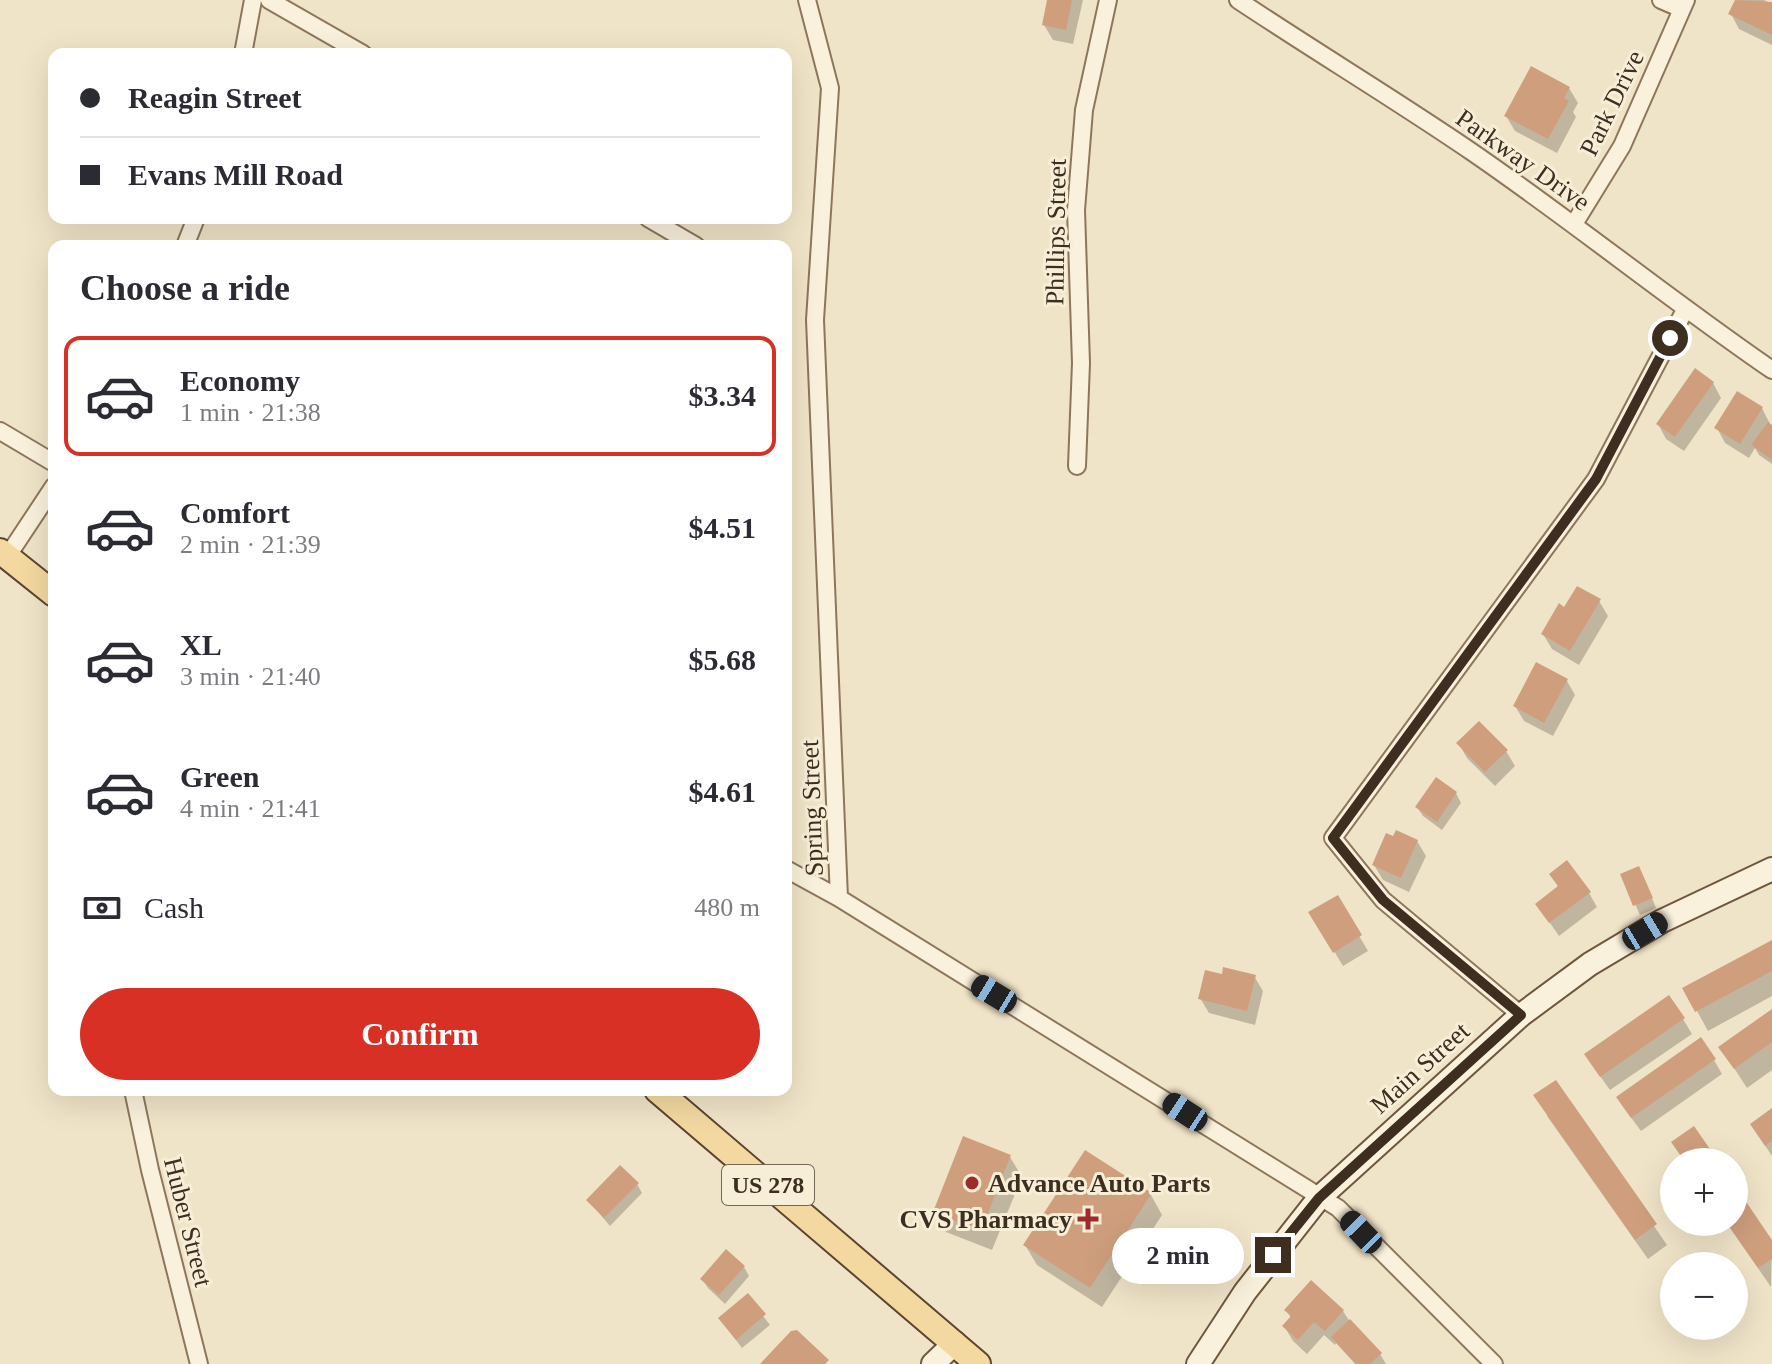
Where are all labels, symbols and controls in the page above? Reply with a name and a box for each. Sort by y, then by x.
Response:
street label: Park Drive [1574,46,1650,160]
text: Reagin Street [128,81,302,114]
street label: Parkway Drive [1451,103,1595,217]
text: Evans Mill Road [128,158,343,191]
street label: Phillips Street [1040,158,1072,306]
text: Choose a ride [80,268,290,308]
route start [1652,320,1688,356]
icon: car [84,360,156,432]
text: Economy [180,364,300,397]
text: $3.34 [689,379,756,412]
text: 1 min · 21:38 [180,398,321,427]
icon: car [84,492,156,564]
text: Comfort [180,496,290,529]
text: $4.51 [689,511,756,544]
text: 2 min · 21:39 [180,530,321,559]
icon: car [84,624,156,696]
text: XL [180,628,222,661]
text: $5.68 [689,643,756,676]
text: 3 min · 21:40 [180,662,321,691]
street label: Spring Street [795,739,829,877]
icon: car [84,756,156,828]
text: Green [180,760,259,793]
text: $4.61 [689,775,756,808]
text: 4 min · 21:41 [180,794,321,823]
icon: cash [80,886,124,930]
text: Cash [144,891,204,924]
text: 480 m [694,893,760,922]
car [1618,908,1672,954]
car [967,971,1021,1017]
button: Confirm [80,988,760,1080]
street label: Main Street [1365,1016,1476,1120]
car [1158,1089,1212,1135]
map controls [1660,1148,1748,1340]
button: + [1660,1148,1748,1236]
street label: Huber Street [158,1154,218,1290]
road number: US 278 [722,1165,814,1205]
place label: Advance Auto Parts [988,1169,1210,1198]
marker: Advance Auto Parts [963,1174,981,1192]
place label: CVS Pharmacy [899,1205,1072,1234]
car [1336,1206,1386,1258]
marker: CVS Pharmacy [1079,1210,1097,1228]
callout: 2 min [1113,1227,1245,1283]
route end [1255,1237,1291,1273]
text: 2 min [1147,1241,1209,1270]
button: − [1660,1252,1748,1340]

